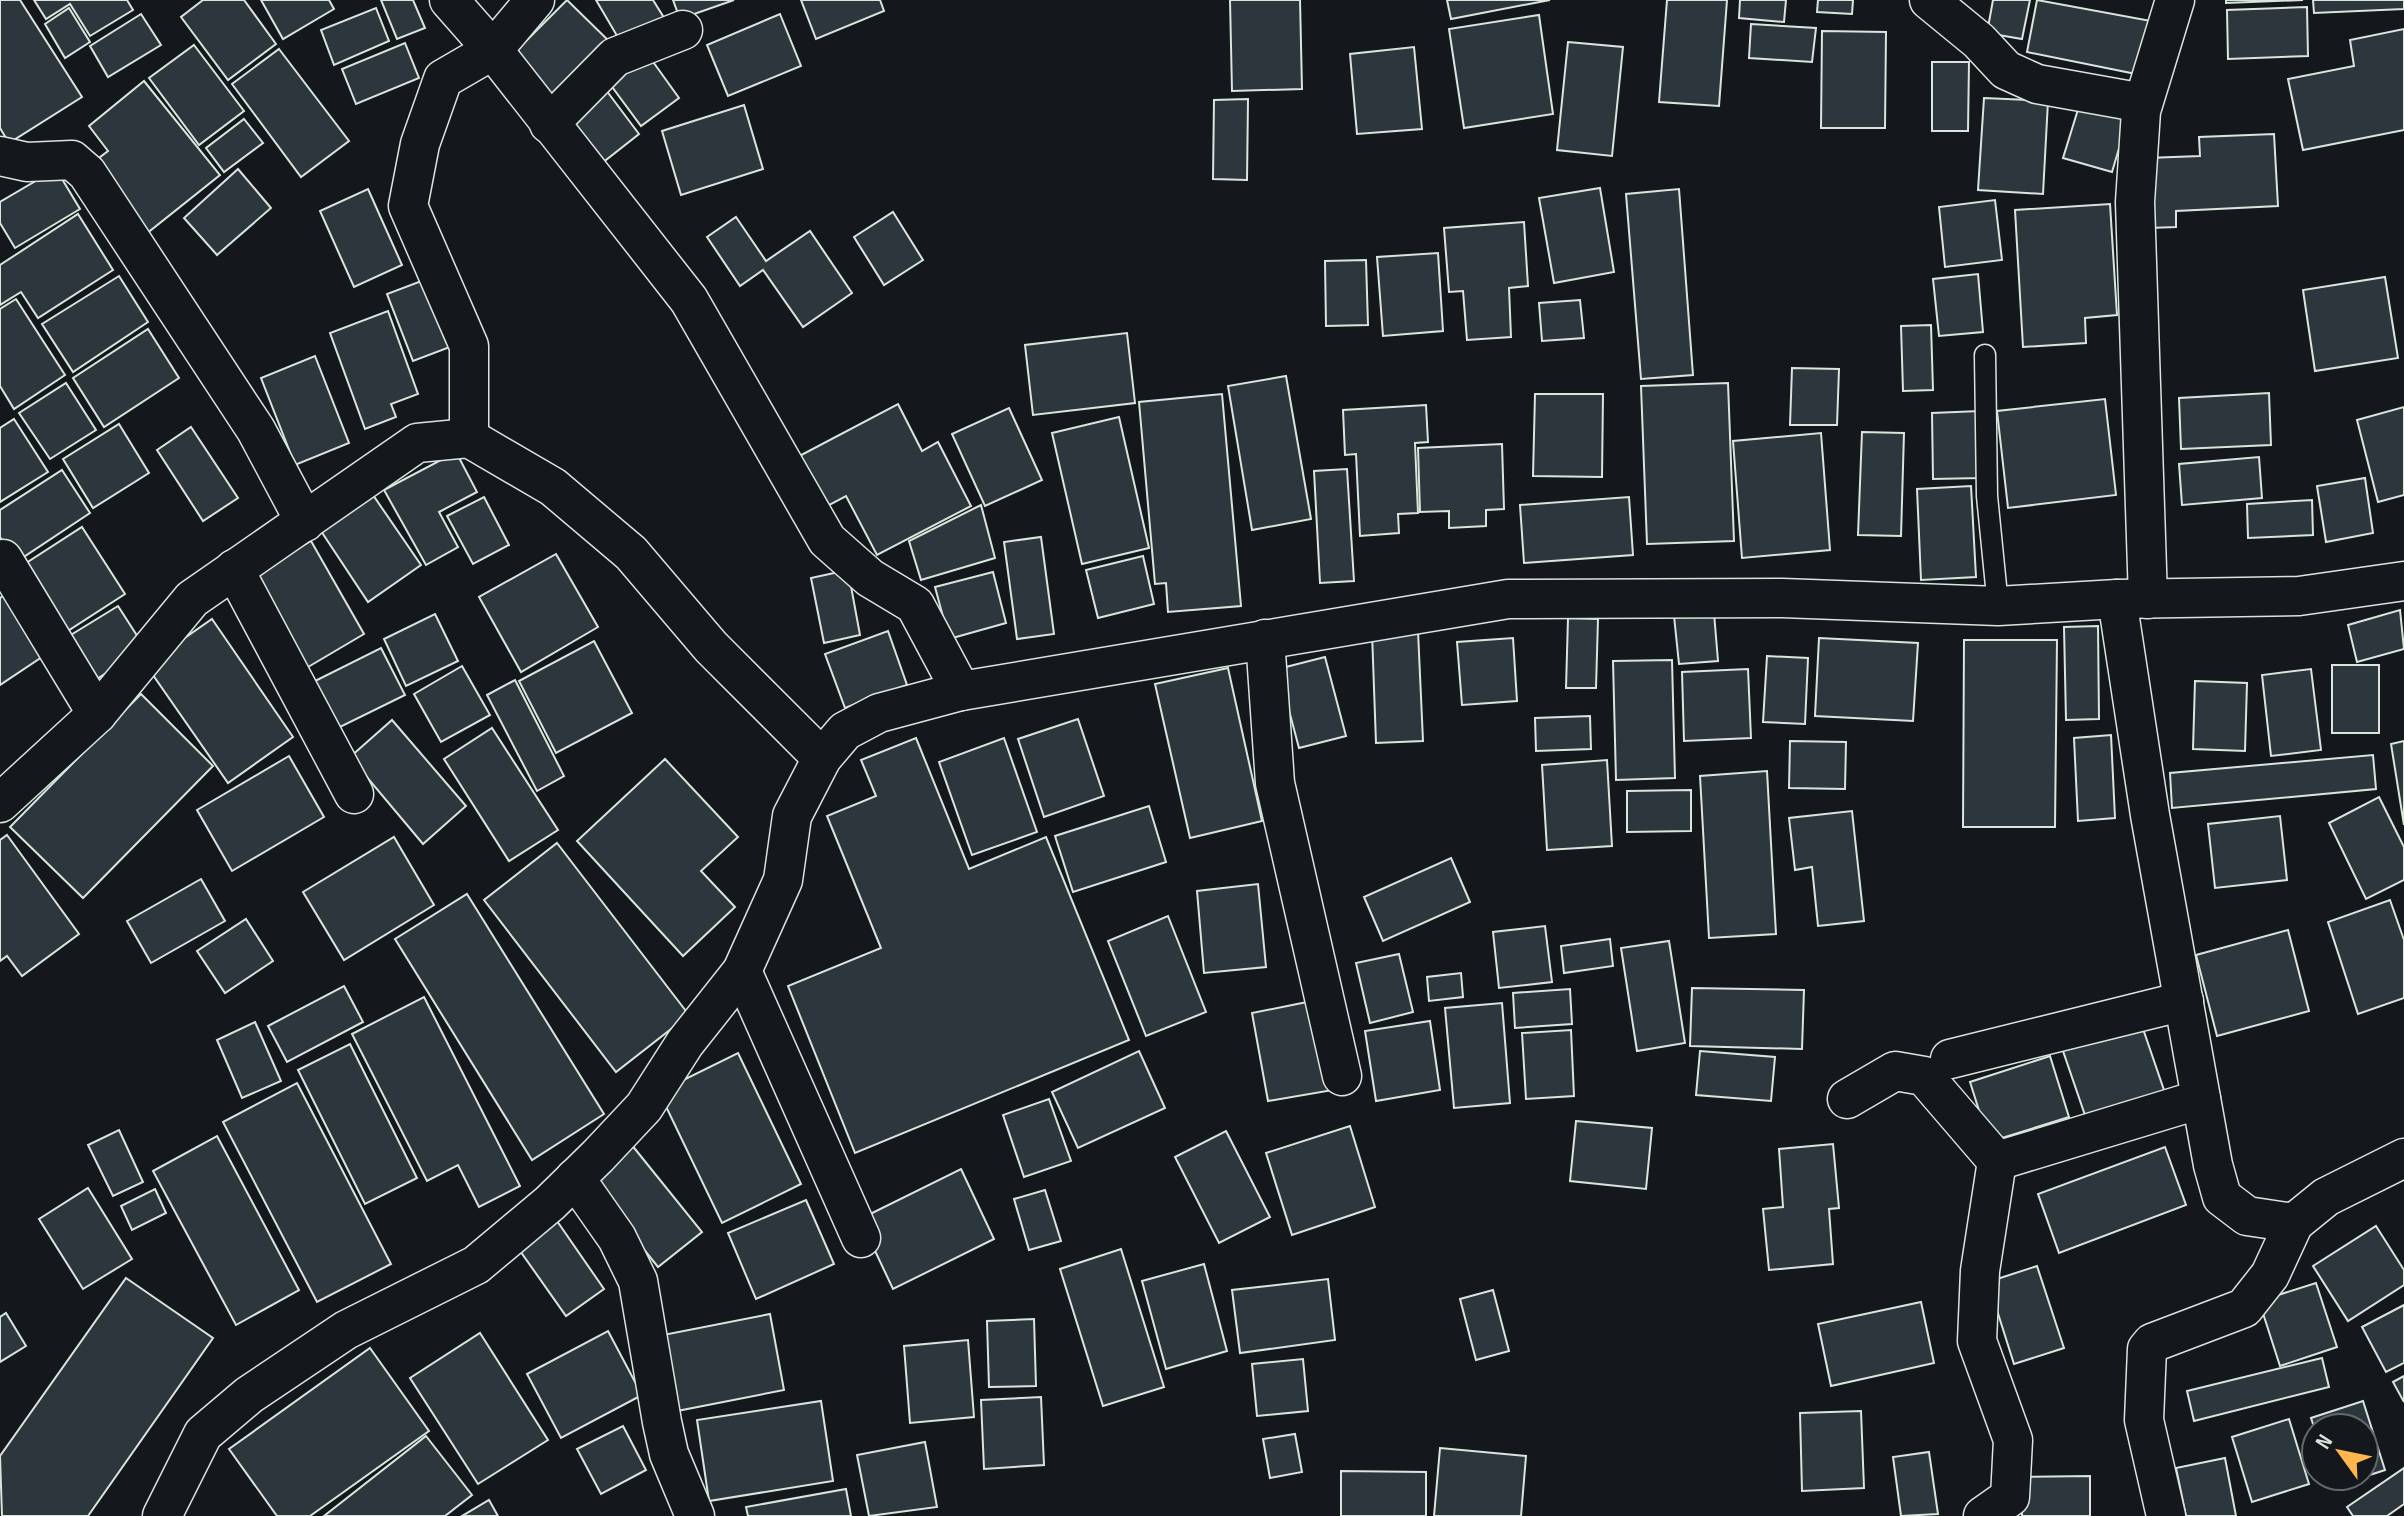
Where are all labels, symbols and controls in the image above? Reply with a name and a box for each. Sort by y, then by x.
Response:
north arrow [2300,1412,2380,1492]
text: N [2310,1430,2339,1454]

